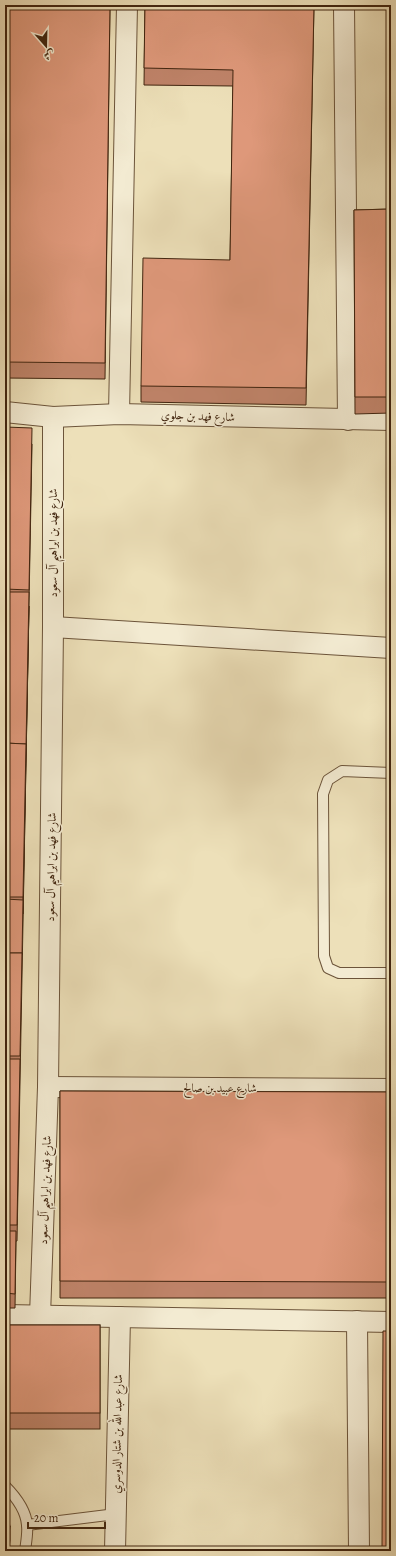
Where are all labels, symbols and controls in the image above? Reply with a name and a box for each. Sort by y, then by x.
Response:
north arrow [26,26,66,66]
text: ش [41,46,57,64]
street label: شارع فهد بن جلوي [161,407,235,428]
street label: شارع فهد بن ابراهيم آل سعود [45,488,65,598]
street label: شارع فهد بن ابراهيم آل سعود [42,812,64,922]
street label: شارع عبيد بن صالح [183,1080,257,1099]
street label: شارع فهد بن ابراهيم آل سعود [35,1135,59,1245]
street label: شارع عبد الله بن شتار الدوسري [106,1374,129,1494]
scale bar [28,1504,105,1530]
text: 20 m [34,1510,58,1526]

